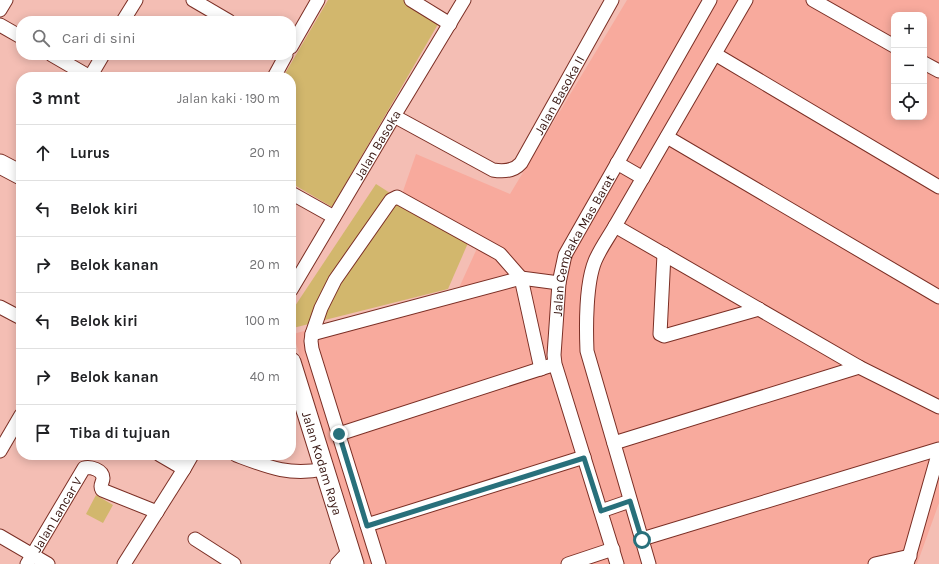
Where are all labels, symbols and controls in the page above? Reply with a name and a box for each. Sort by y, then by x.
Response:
map controls [891,12,927,120]
button: + [891,12,927,48]
search box [16,16,296,60]
icon: search [30,27,52,49]
text: Cari di sini [62,29,136,47]
button: − [891,48,927,84]
street label: Jalan Basoka II [531,53,588,137]
button: locate [891,84,927,120]
text: 3 mnt [32,88,80,108]
text: Jalan kaki · 190 m [177,91,280,106]
street label: Jalan Basoka [351,107,404,182]
icon: ahead [32,142,54,164]
text: Lurus [70,144,110,162]
text: 20 m [250,145,280,160]
street label: Jalan Cempaka Mas Barat [550,172,617,317]
icon: left [32,198,54,220]
text: Belok kiri [70,200,138,218]
text: 10 m [253,201,280,216]
icon: right [32,254,54,276]
text: Belok kanan [70,256,159,274]
text: 20 m [250,257,280,272]
icon: left [32,310,54,332]
text: Belok kiri [70,312,138,330]
text: 100 m [245,313,280,328]
icon: right [32,366,54,388]
text: Belok kanan [70,368,159,386]
text: 40 m [250,369,280,384]
street label: Jalan Kodam Raya [299,410,345,517]
icon: arrive [32,422,54,444]
text: Tiba di tujuan [70,424,170,442]
route end [330,425,348,443]
street label: Jalan Lancar V [29,474,85,554]
route start [633,531,651,549]

